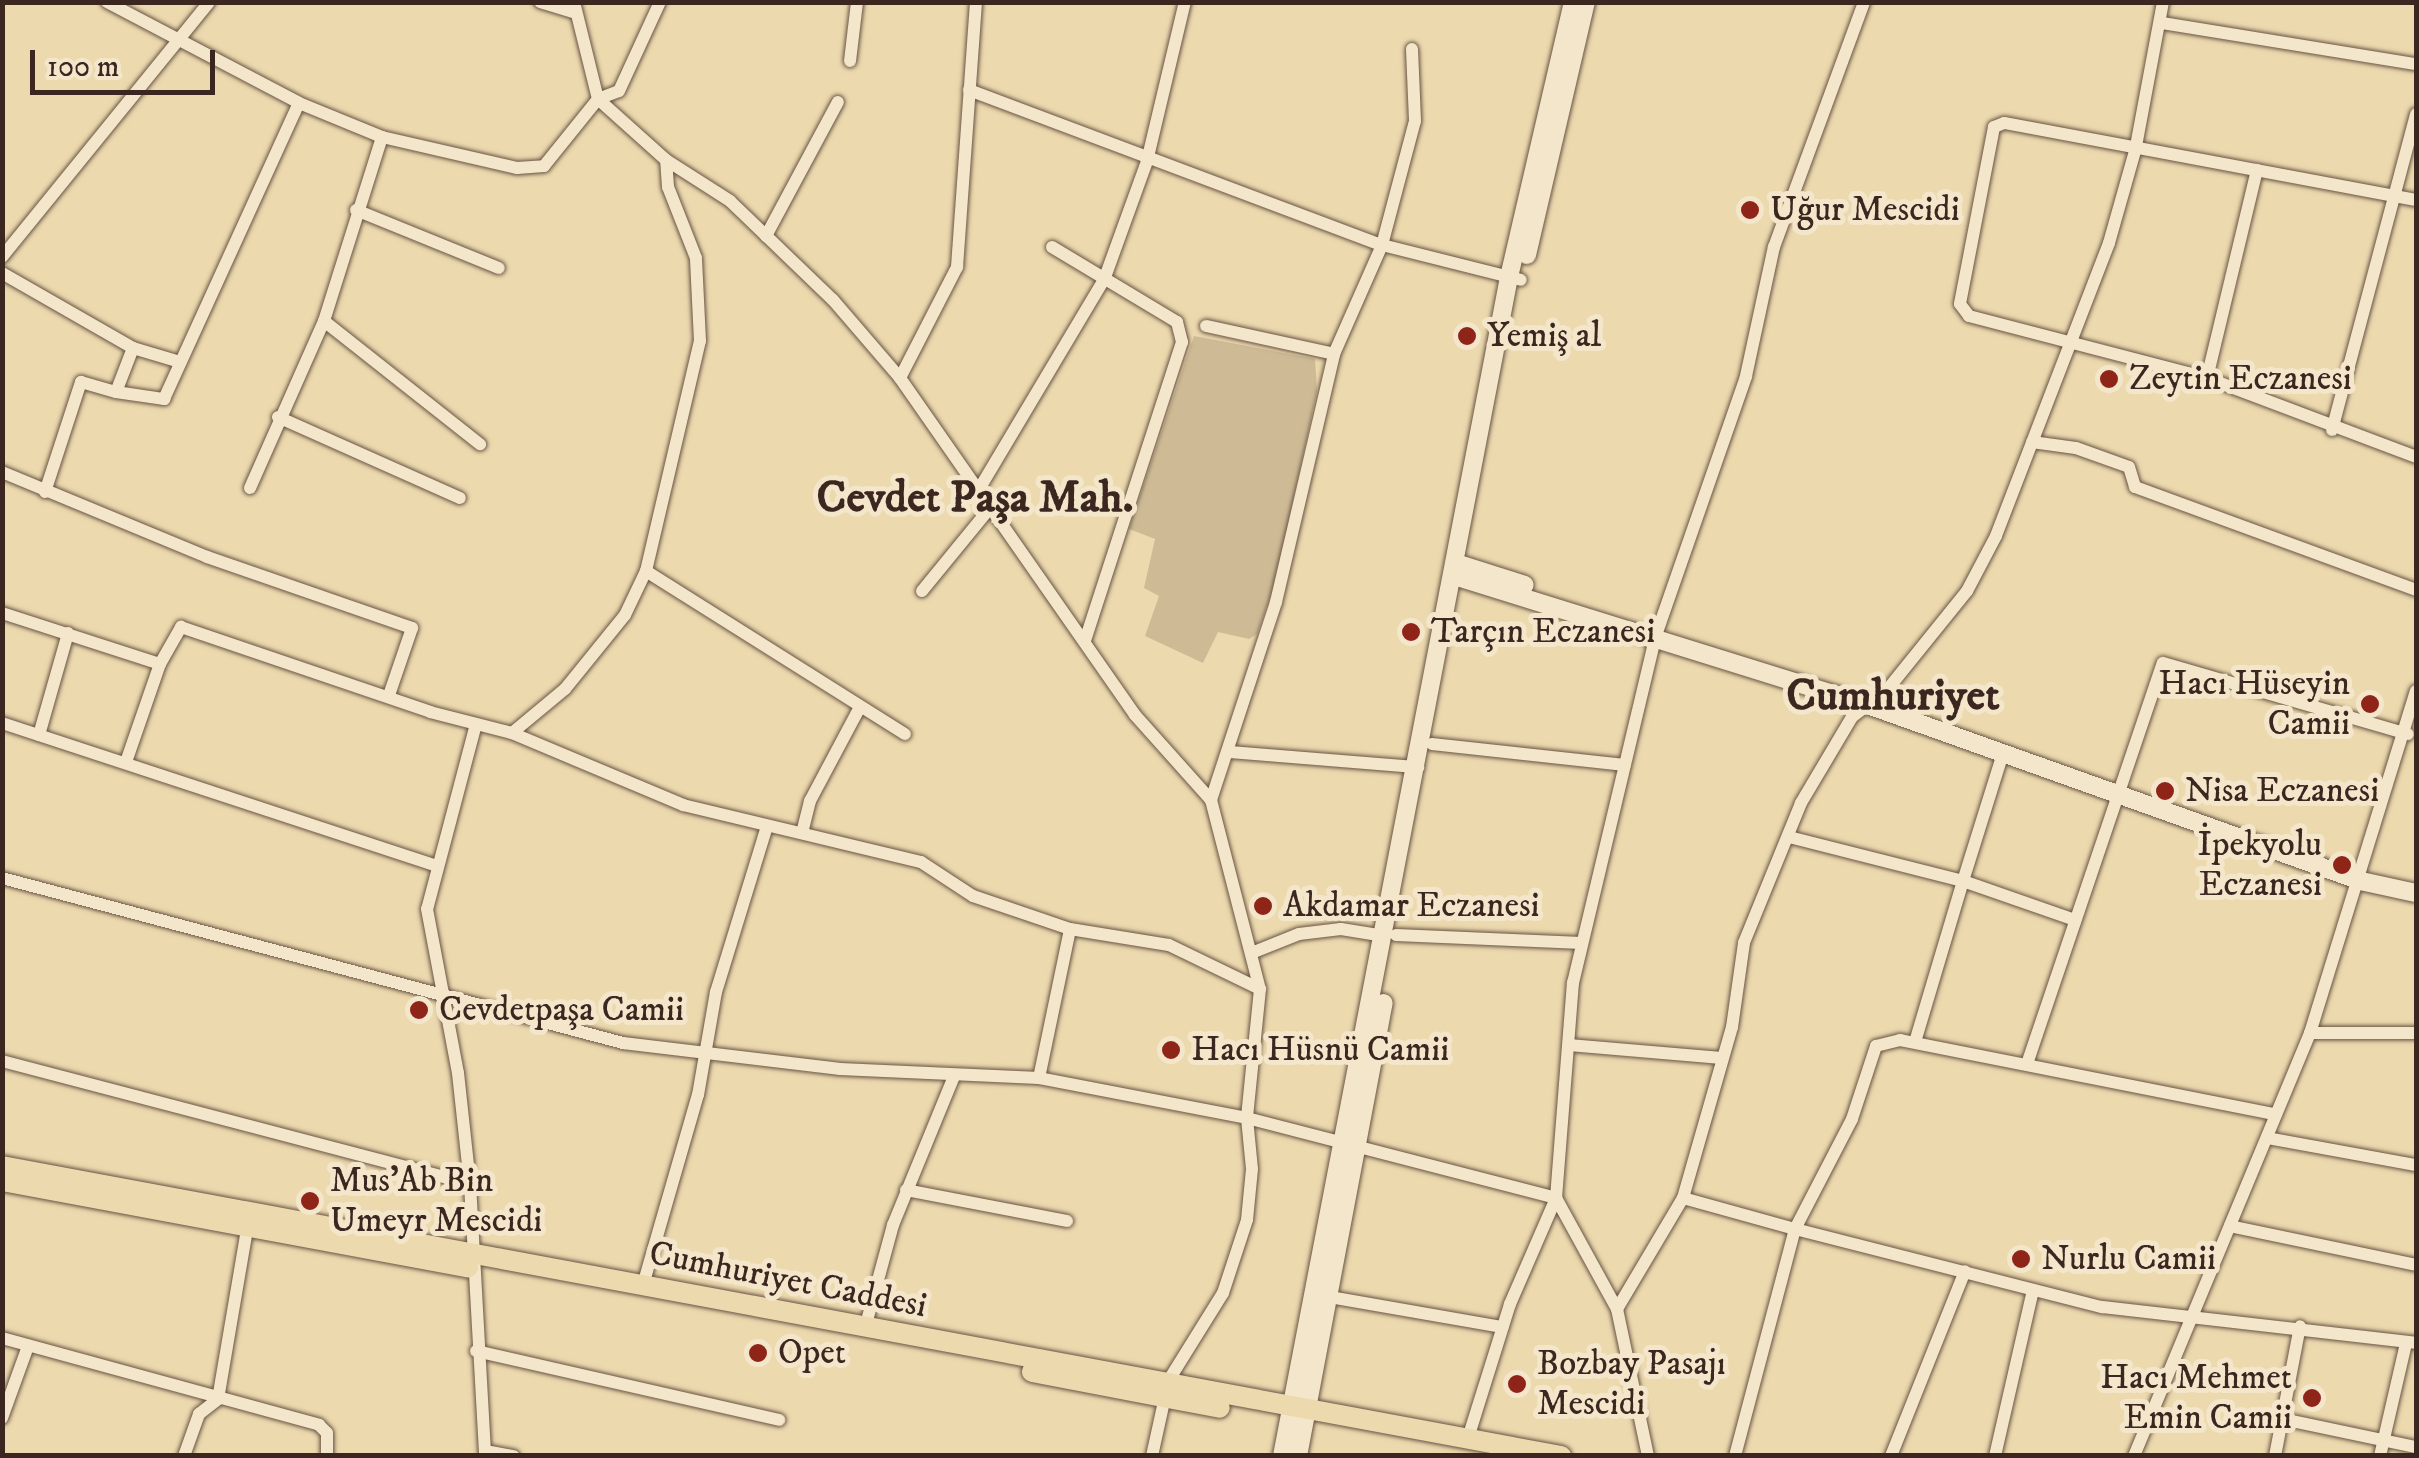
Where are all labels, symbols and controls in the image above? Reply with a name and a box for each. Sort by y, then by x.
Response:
scale bar [35,30,220,92]
text: 100 m [47,49,119,86]
place label: Uğur Mescidi [1770,189,1960,231]
marker: Uğur Mescidi [1739,199,1761,221]
place label: Yemiş al [1487,315,1601,357]
marker: Yemiş al [1456,325,1478,347]
place label: Zeytin Eczanesi [2129,358,2352,400]
marker: Zeytin Eczanesi [2098,368,2120,390]
district label: Cevdet Paşa Mah. [817,472,1133,526]
place label: Tarçın Eczanesi [1431,611,1655,653]
marker: Tarçın Eczanesi [1400,621,1422,643]
place label: Hacı Hüseyin Camii [2158,663,2350,745]
district label: Cumhuriyet [1786,670,2000,724]
marker: Hacı Hüseyin Camii [2359,693,2381,715]
place label: Nisa Eczanesi [2185,770,2379,812]
marker: Nisa Eczanesi [2154,780,2176,802]
place label: İpekyolu Eczanesi [2198,824,2322,906]
marker: İpekyolu Eczanesi [2331,854,2353,876]
place label: Akdamar Eczanesi [1283,885,1540,927]
marker: Akdamar Eczanesi [1252,895,1274,917]
place label: Cevdetpaşa Camii [439,989,684,1031]
marker: Cevdetpaşa Camii [408,999,430,1021]
place label: Hacı Hüsnü Camii [1191,1029,1449,1071]
marker: Hacı Hüsnü Camii [1160,1039,1182,1061]
place label: Mus'Ab Bin Umeyr Mescidi [330,1160,542,1242]
marker: Mus'Ab Bin Umeyr Mescidi [299,1190,321,1212]
street label: Cumhuriyet Caddesi [646,1233,930,1327]
place label: Nurlu Camii [2041,1238,2216,1280]
marker: Nurlu Camii [2010,1248,2032,1270]
place label: Opet [778,1332,846,1374]
marker: Opet [747,1342,769,1364]
place label: Bozbay Pasajı Mescidi [1537,1343,1726,1425]
place label: Hacı Mehmet Emin Camii [2100,1357,2292,1439]
marker: Bozbay Pasajı Mescidi [1506,1373,1528,1395]
marker: Hacı Mehmet Emin Camii [2301,1387,2323,1409]

